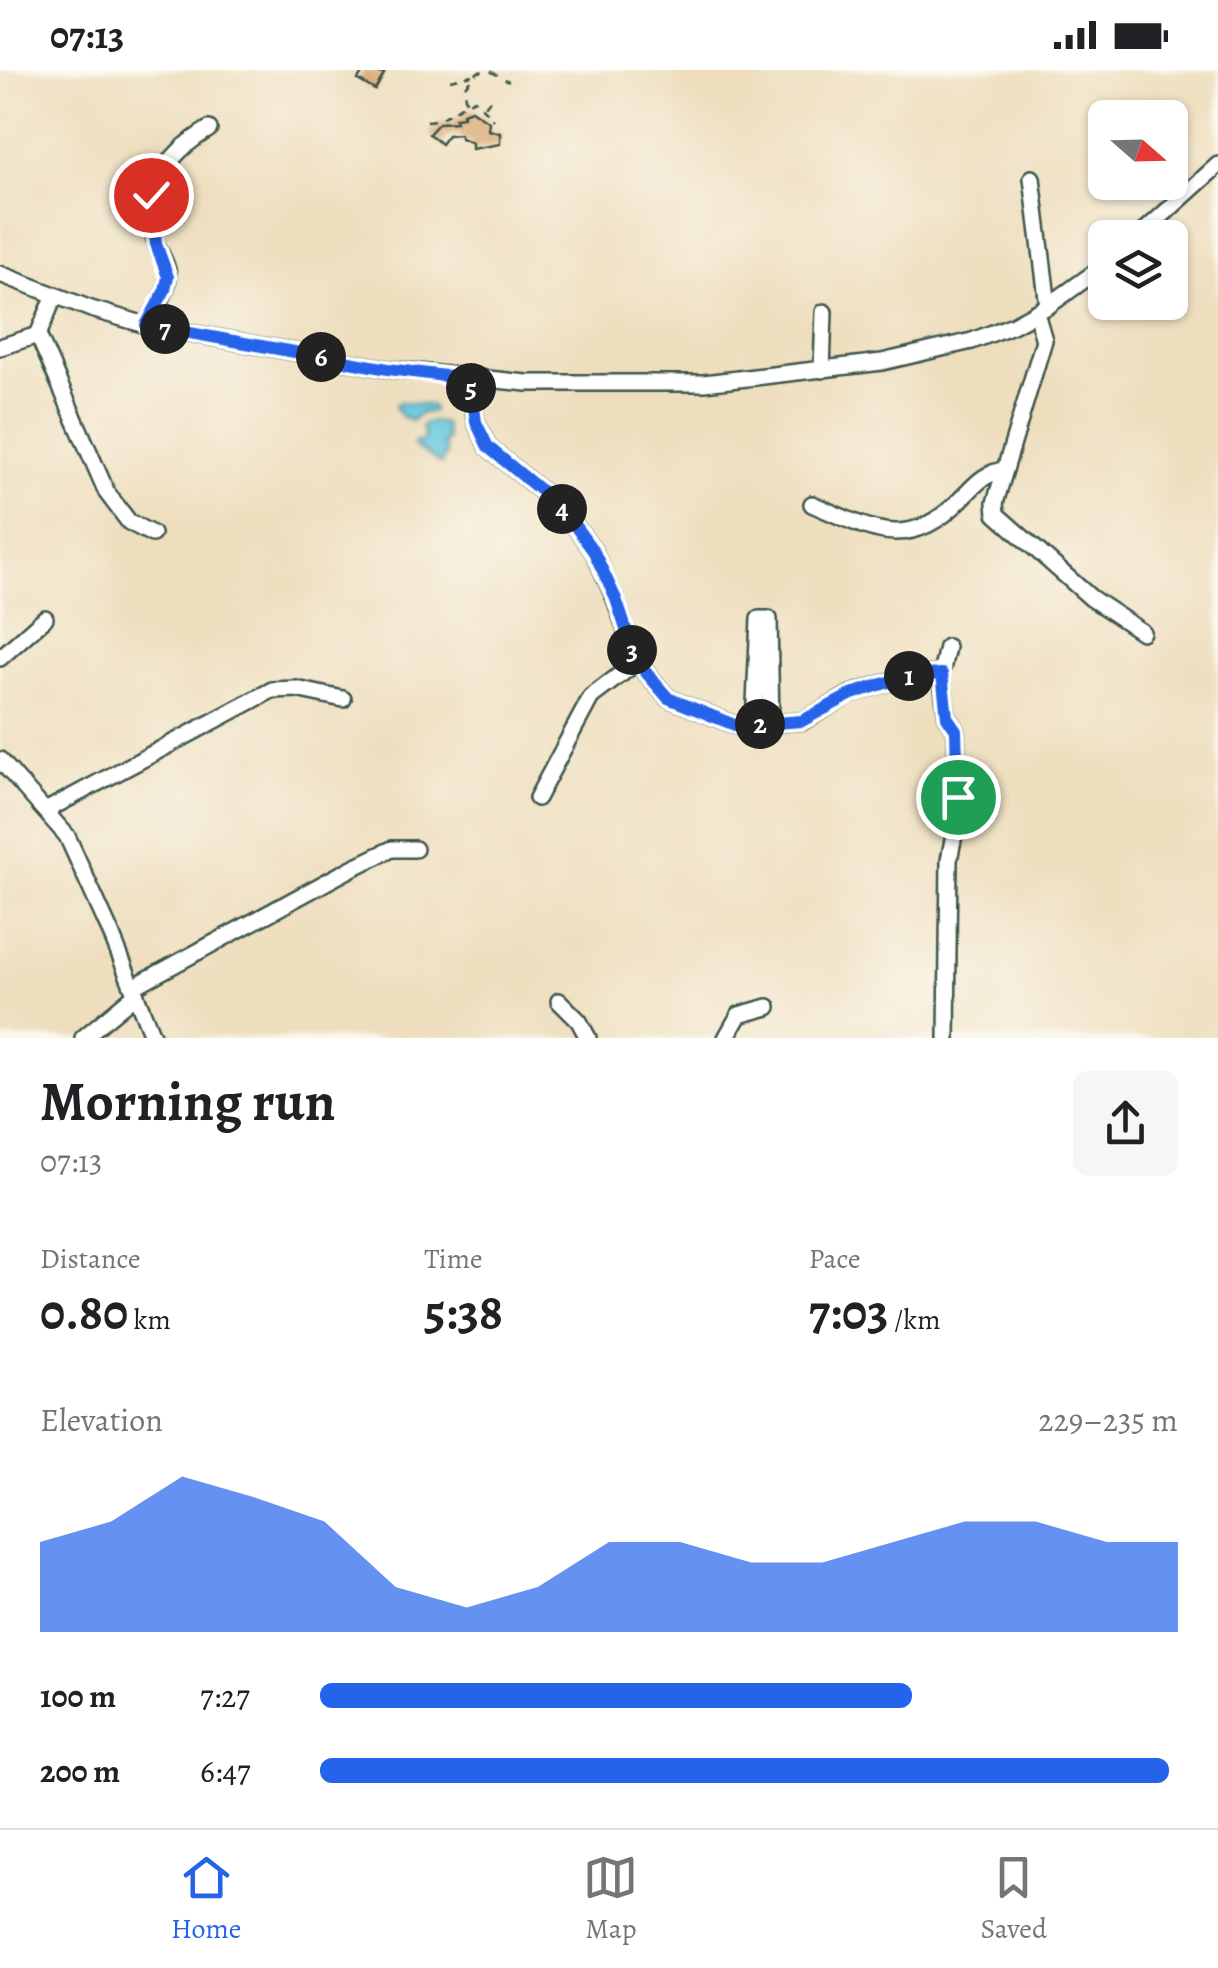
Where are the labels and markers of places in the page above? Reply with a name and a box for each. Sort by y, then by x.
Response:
pin [109,153,194,238]
pin: 7 [140,304,190,354]
pin: 6 [296,332,346,382]
pin: 5 [446,363,496,413]
pin: 4 [537,484,587,534]
pin: 3 [607,625,657,675]
pin: 1 [884,651,934,701]
pin: 2 [735,699,785,749]
pin [916,755,1001,840]

